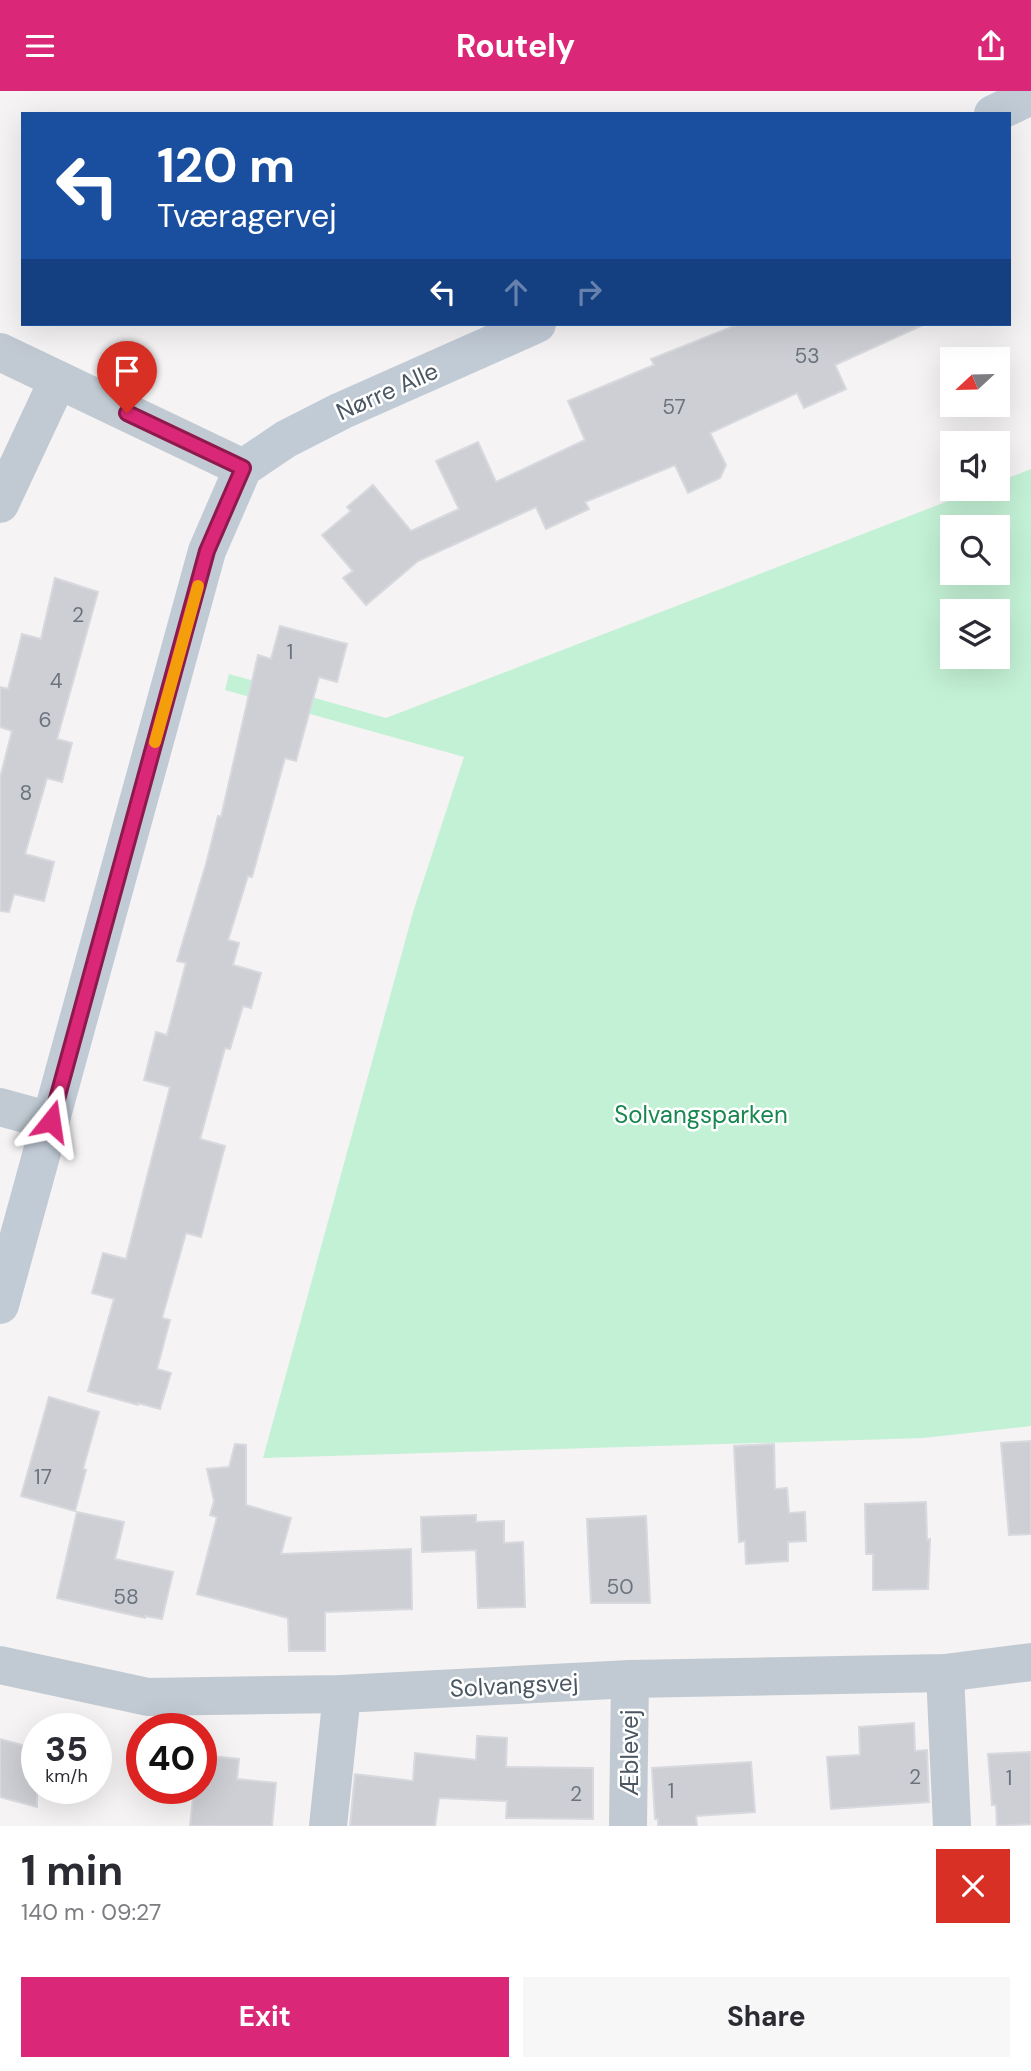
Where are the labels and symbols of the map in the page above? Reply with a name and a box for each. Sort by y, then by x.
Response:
pin [97,341,157,413]
house number: 53 [794,342,820,370]
north arrow [940,347,1010,417]
street label: Nørre Alle [331,355,443,427]
house number: 57 [662,393,686,421]
house number: 2 [72,601,84,629]
house number: 1 [287,638,293,666]
house number: 4 [50,667,63,695]
house number: 6 [38,706,52,734]
house number: 8 [20,779,32,807]
position arrow [14,1084,88,1158]
park label: Solvangsparken [614,1099,788,1130]
house number: 17 [34,1463,52,1491]
house number: 50 [606,1573,634,1601]
house number: 58 [113,1583,139,1611]
street label: Solvangsvej [449,1666,579,1704]
street label: Æblevej [614,1710,645,1796]
speed limit sign: 40 [126,1713,217,1804]
house number: 2 [909,1763,921,1791]
house number: 1 [1006,1764,1012,1792]
house number: 1 [668,1777,674,1805]
house number: 2 [570,1780,582,1808]

